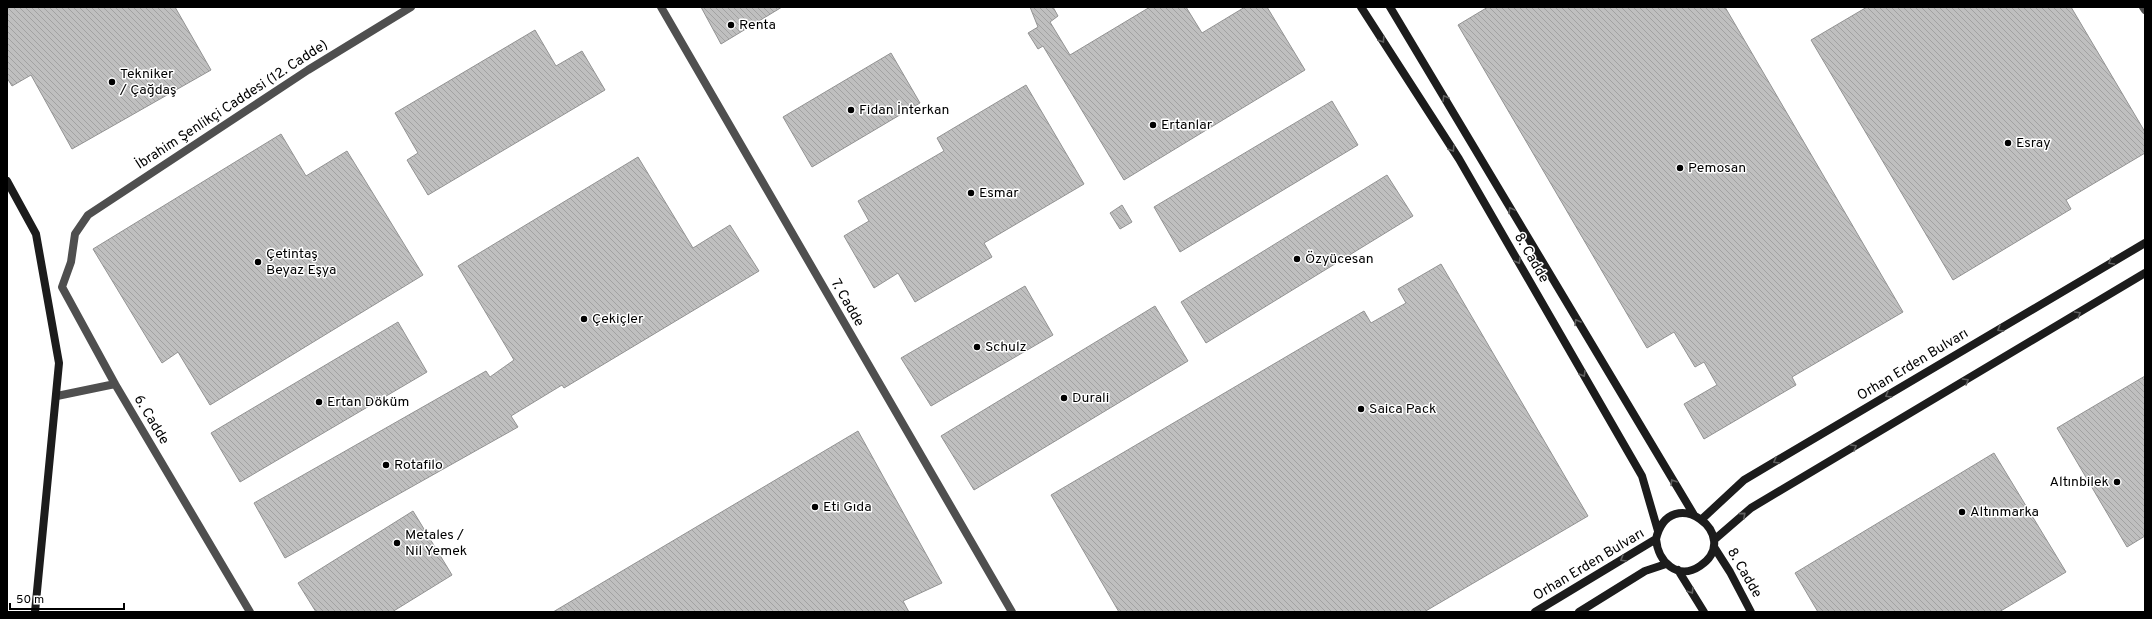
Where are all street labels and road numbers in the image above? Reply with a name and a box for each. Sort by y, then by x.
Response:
street label: İbrahim Şenlikçi Caddesi (12. Cadde) [132,36,331,174]
street label: 8. Cadde [1510,230,1552,286]
street label: 7. Cadde [827,276,867,330]
street label: Orhan Erden Bulvarı [1854,325,1972,405]
street label: 6. Cadde [130,392,172,448]
street label: Orhan Erden Bulvarı [1530,525,1648,605]
street label: 8. Cadde [1723,545,1765,601]

